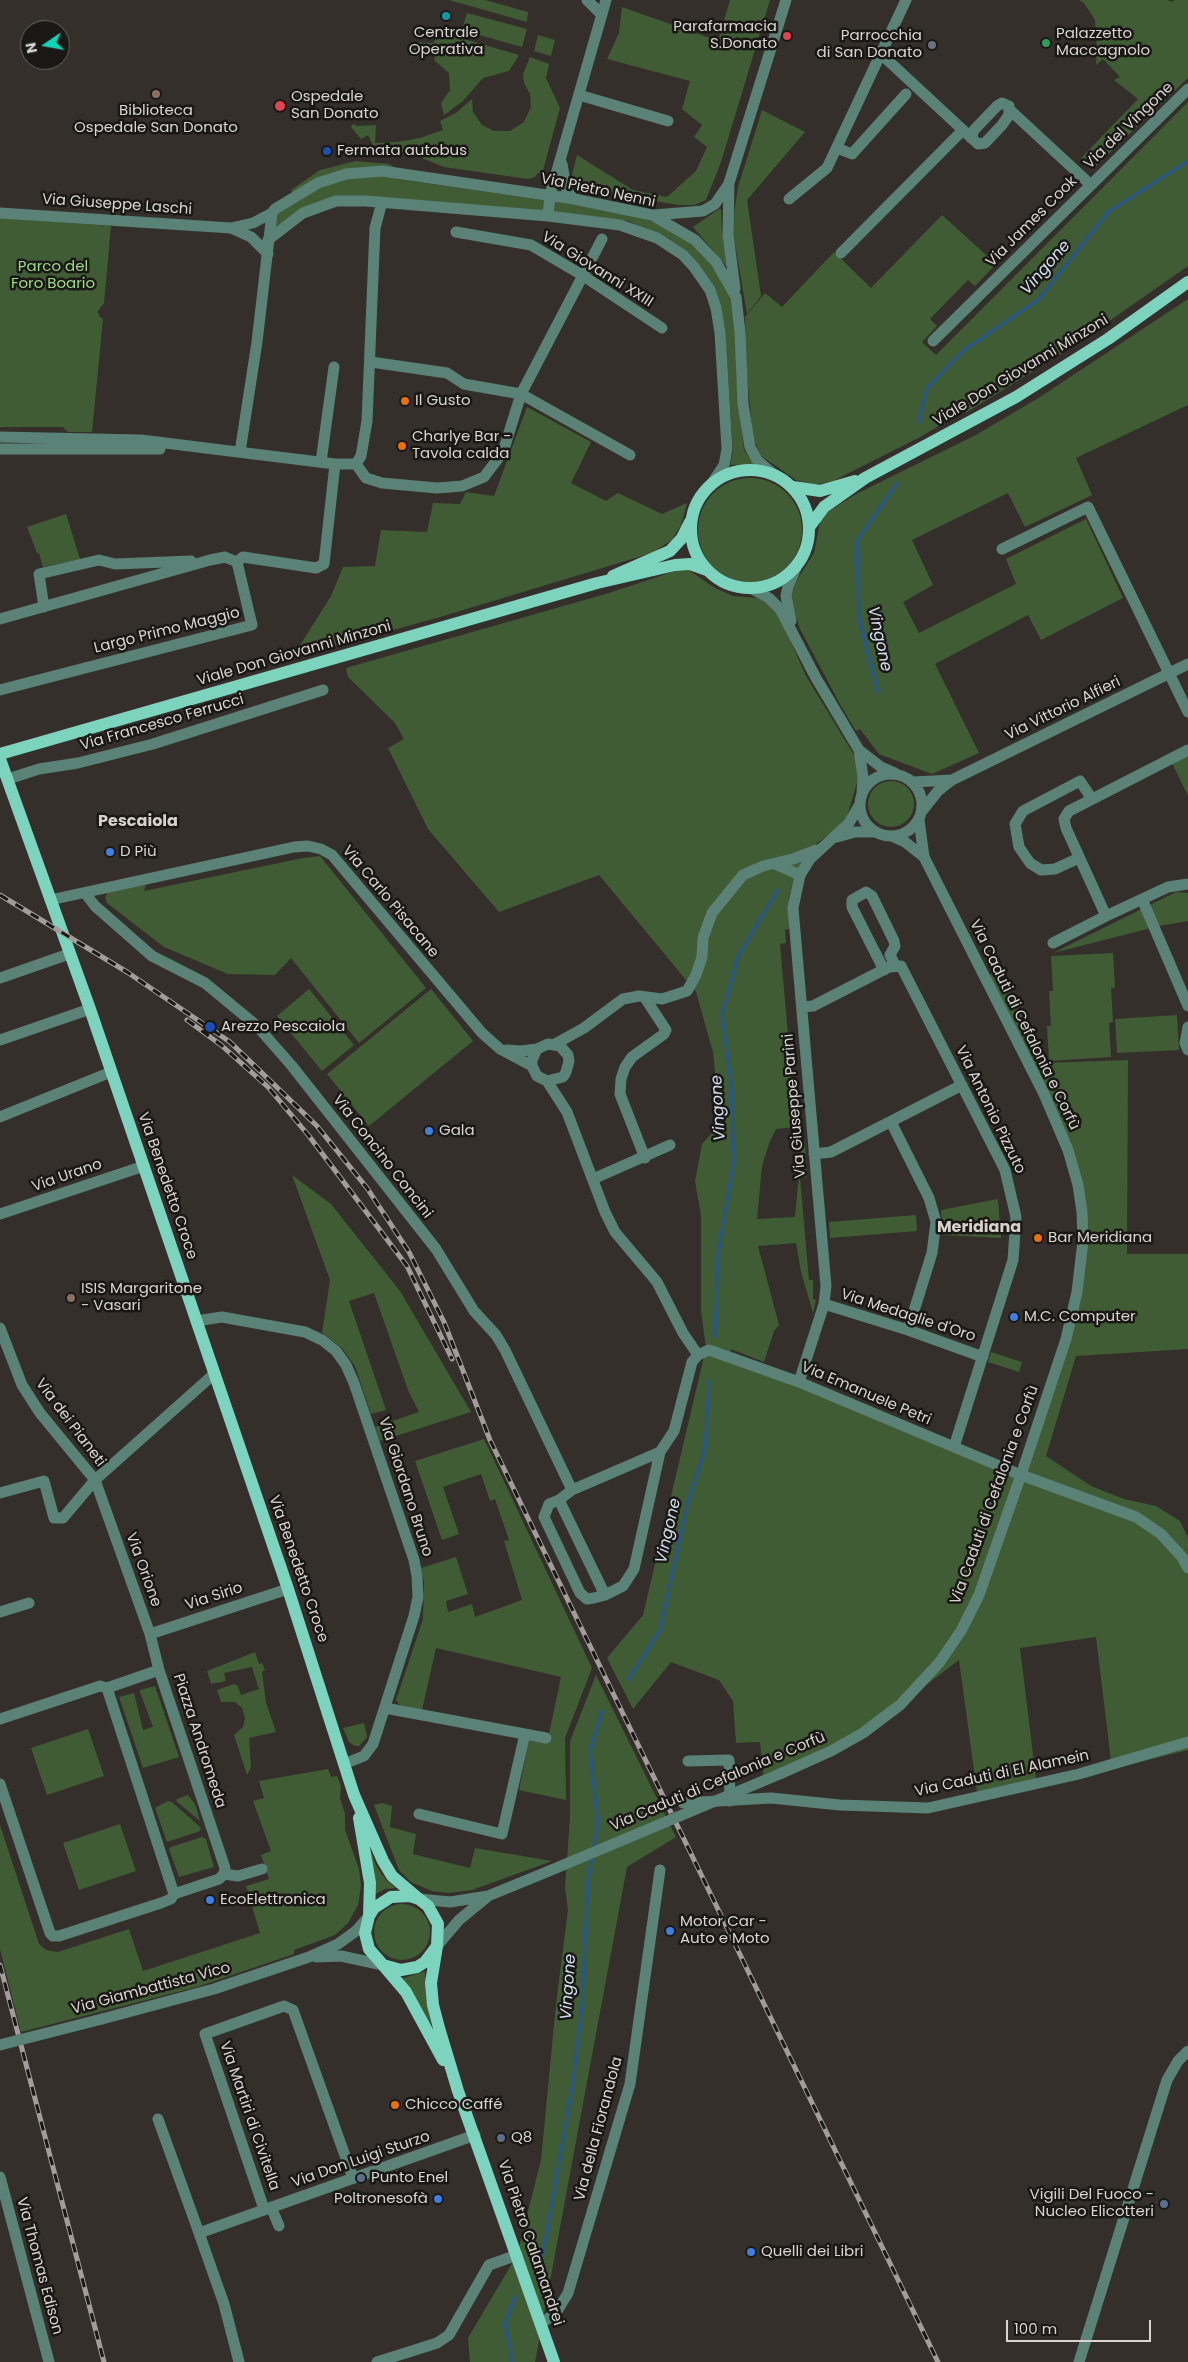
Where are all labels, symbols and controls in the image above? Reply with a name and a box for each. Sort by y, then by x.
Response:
marker: Centrale Operativa [440,10,452,22]
place label: Parafarmacia S.Donato [673,18,777,53]
north arrow [20,20,70,70]
place label: Centrale Operativa [409,24,483,59]
place label: Palazzetto Maccagnolo [1056,25,1150,60]
place label: Parrocchia di San Donato [817,27,922,62]
marker: Parafarmacia S.Donato [781,30,793,42]
marker: Palazzetto Maccagnolo [1040,37,1052,49]
marker: Parrocchia di San Donato [926,39,938,51]
text: N [20,41,42,55]
street label: Via del Vingone [1081,79,1177,173]
marker: Biblioteca Ospedale San Donato [150,88,162,100]
place label: Ospedale San Donato [291,88,379,123]
marker: Ospedale San Donato [273,99,287,113]
place label: Biblioteca Ospedale San Donato [74,102,238,137]
place label: Fermata autobus [337,142,467,160]
marker: Fermata autobus [321,145,333,157]
street label: Via Pietro Nenni [539,170,657,212]
street label: Via James Cook [983,173,1081,271]
street label: Via Giuseppe Laschi [41,191,193,219]
street label: Via Giovanni XXIII [538,228,656,312]
water label: Vingone [1017,237,1075,299]
park label: Parco del Foro Boario [11,258,95,293]
street label: Viale Don Giovanni Minzoni [930,311,1112,431]
place label: Il Gusto [415,392,471,410]
marker: Il Gusto [399,395,411,407]
place label: Charlye Bar - Tavola calda [412,428,512,463]
marker: Charlye Bar - Tavola calda [396,440,408,452]
street label: Largo Primo Maggio [92,604,242,658]
water label: Vingone [863,605,895,673]
street label: Viale Don Giovanni Minzoni [195,618,393,690]
street label: Via Vittorio Alfieri [1002,673,1124,745]
street label: Via Francesco Ferrucci [78,691,246,755]
district label: Pescaiola [98,812,178,832]
street label: Via Carlo Pisacane [338,842,442,962]
place label: D Più [120,843,157,861]
marker: D Più [104,846,116,858]
street label: Via Caduti di Cefalonia e Corfù [965,917,1083,1133]
place label: Arezzo Pescaiola [221,1018,345,1036]
marker: Arezzo Pescaiola [203,1020,217,1034]
street label: Via Giuseppe Parini [780,1033,810,1179]
street label: Via Antonio Pizzuto [951,1043,1029,1177]
water label: Vingone [708,1074,730,1142]
street label: Via Concino Concini [328,1092,436,1222]
street label: Via Benedetto Croce [133,1110,201,1262]
place label: Gala [439,1122,475,1140]
marker: Gala [423,1125,435,1137]
street label: Via Urano [30,1156,104,1196]
district label: Meridiana [937,1218,1021,1238]
place label: Bar Meridiana [1048,1229,1152,1247]
marker: Bar Meridiana [1032,1232,1044,1244]
place label: ISIS Margaritone - Vasari [81,1280,202,1315]
street label: Via Medaglie d'Oro [838,1286,978,1346]
marker: ISIS Margaritone - Vasari [65,1292,77,1304]
place label: M.C. Computer [1024,1308,1136,1326]
marker: M.C. Computer [1008,1311,1020,1323]
street label: Via Emanuele Petri [798,1358,934,1430]
street label: Via dei Pianeti [31,1375,109,1471]
street label: Via Caduti di Cefalonia e Corfù [947,1383,1043,1607]
street label: Via Giordano Bruno [374,1415,436,1559]
street label: Via Benedetto Croce [264,1493,332,1645]
water label: Vingone [652,1497,686,1565]
street label: Via Orione [121,1530,165,1610]
street label: Via Sirio [183,1579,245,1615]
street label: Piazza Andromeda [169,1671,229,1811]
street label: Via Caduti di Cefalonia e Corfù [608,1728,828,1836]
street label: Via Caduti di El Alamein [913,1747,1091,1801]
place label: EcoElettronica [220,1891,326,1909]
marker: EcoElettronica [204,1894,216,1906]
place label: Motor Car - Auto e Moto [680,1913,770,1948]
marker: Motor Car - Auto e Moto [664,1925,676,1937]
water label: Vingone [557,1953,581,2021]
street label: Via Giambattista Vico [70,1959,232,2019]
street label: Via Martiri di Civitella [215,2039,283,2193]
street label: Via della Fiorandola [571,2055,627,2203]
place label: Chicco Caffé [405,2096,503,2114]
marker: Chicco Caffé [389,2099,401,2111]
street label: Via Don Luigi Sturzo [289,2128,433,2192]
place label: Q8 [511,2129,532,2147]
marker: Q8 [495,2132,507,2144]
street label: Via Pietro Calamandrei [493,2158,567,2328]
place label: Punto Enel [371,2169,448,2187]
marker: Punto Enel [355,2172,367,2184]
place label: Vigili Del Fuoco - Nucleo Elicotteri [1030,2186,1154,2221]
place label: Poltronesofà [334,2190,428,2208]
marker: Poltronesofà [432,2193,444,2205]
street label: Via Thomas Edison [12,2195,66,2337]
marker: Vigili Del Fuoco - Nucleo Elicotteri [1158,2198,1170,2210]
place label: Quelli dei Libri [761,2243,864,2261]
marker: Quelli dei Libri [745,2246,757,2258]
scale bar [1008,2310,1153,2342]
text: 100 m [1014,2318,1057,2339]

